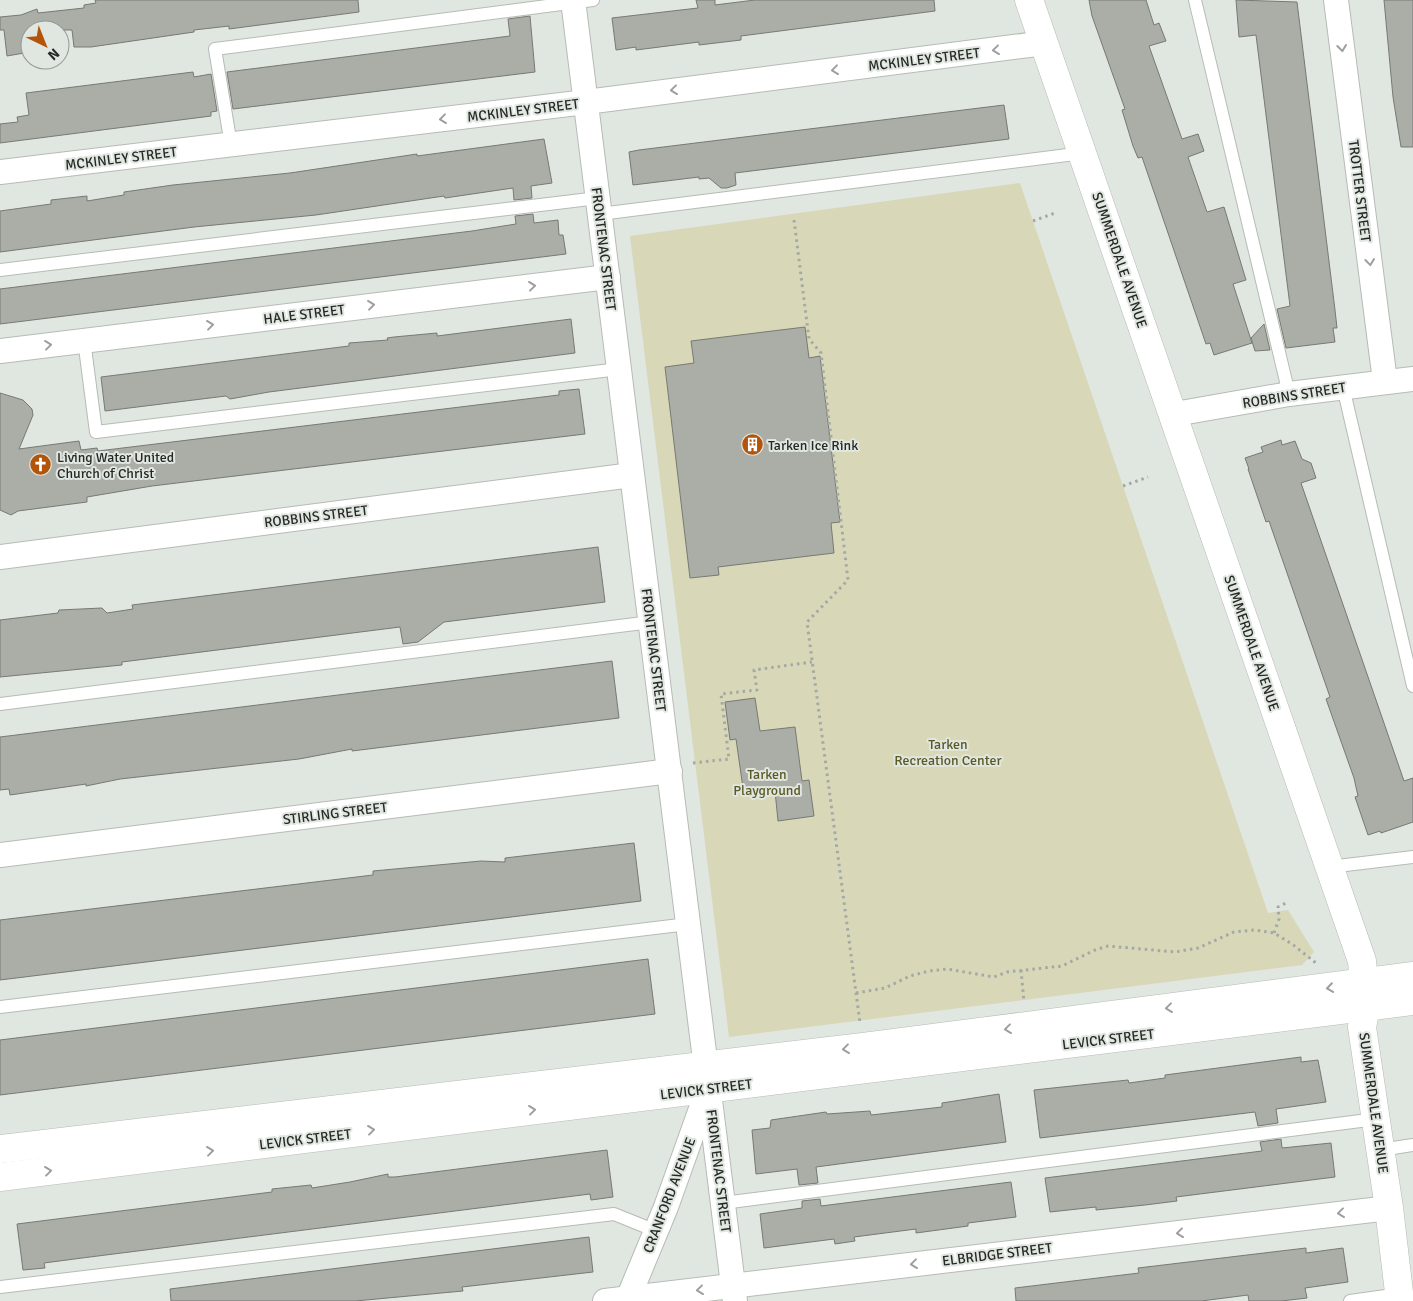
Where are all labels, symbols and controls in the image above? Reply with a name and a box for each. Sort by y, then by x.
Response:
north arrow [20,20,70,70]
street label: MCKINLEY STREET [867,44,981,75]
one-way arrow [992,44,1001,54]
text: N [44,45,63,64]
one-way arrow [1336,45,1347,53]
one-way arrow [831,64,839,75]
one-way arrow [670,84,678,95]
street label: MCKINLEY STREET [466,95,580,126]
one-way arrow [439,113,447,124]
street label: TROTTER STREET [1345,139,1374,243]
street label: MCKINLEY STREET [64,143,178,174]
street label: FRONTENAC STREET [588,187,620,312]
street label: SUMMERDALE AVENUE [1088,190,1151,330]
one-way arrow [1364,257,1374,266]
one-way arrow [529,281,537,292]
street label: HALE STREET [263,301,346,328]
one-way arrow [367,301,375,311]
one-way arrow [206,320,214,331]
one-way arrow [45,340,53,351]
street label: ROBBINS STREET [1241,379,1347,412]
building icon: Tarken Ice Rink [740,433,764,457]
place label: Tarken Ice Rink [768,437,858,454]
place label: Living Water United Church of Christ [57,449,174,482]
church icon: Living Water United Church of Christ [29,453,53,477]
street label: ROBBINS STREET [263,502,369,531]
street label: SUMMERDALE AVENUE [1220,573,1283,713]
street label: FRONTENAC STREET [638,588,670,713]
park label: Tarken Recreation Center [894,736,1003,769]
park label: Tarken Playground [733,766,801,799]
street label: STIRLING STREET [282,799,388,828]
one-way arrow [1326,982,1334,993]
one-way arrow [1165,1002,1173,1013]
one-way arrow [1003,1023,1011,1034]
street label: LEVICK STREET [1061,1025,1155,1054]
street label: SUMMERDALE AVENUE [1355,1031,1392,1175]
one-way arrow [842,1043,850,1054]
street label: LEVICK STREET [659,1075,753,1104]
one-way arrow [528,1105,536,1116]
street label: FRONTENAC STREET [703,1109,735,1234]
street label: LEVICK STREET [258,1125,352,1154]
one-way arrow [367,1125,375,1136]
street label: CRANFORD AVENUE [640,1135,699,1255]
one-way arrow [205,1146,214,1156]
one-way arrow [45,1166,53,1177]
one-way arrow [1337,1207,1345,1218]
one-way arrow [1175,1227,1183,1238]
street label: ELBRIDGE STREET [941,1239,1053,1270]
one-way arrow [910,1258,918,1269]
one-way arrow [696,1284,704,1295]

